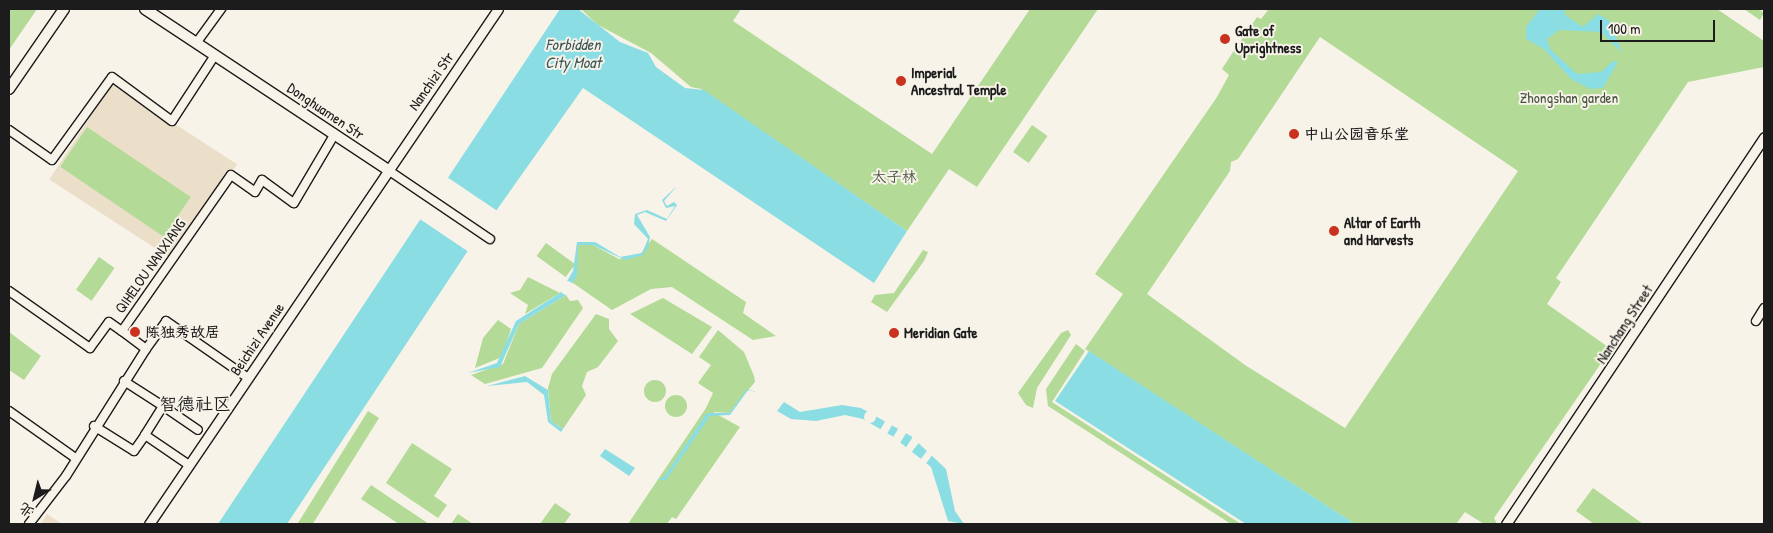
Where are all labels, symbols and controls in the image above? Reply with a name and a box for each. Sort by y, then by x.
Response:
scale bar [1603,10,1718,42]
text: 100 m [1608,18,1641,39]
place label: Gate of Uprightness [1235,21,1301,56]
marker: Gate of Uprightness [1219,33,1231,45]
water label: Forbidden City Moat [545,34,601,72]
street label: Nanchizi Str [404,48,458,114]
place label: Imperial Ancestral Temple [911,63,1006,98]
marker: Imperial Ancestral Temple [895,75,907,87]
street label: Donghuamen Str [284,79,368,143]
park label: Zhongshan garden [1520,89,1618,107]
place label: 中山公园音乐堂 [1304,125,1409,143]
marker: 中山公园音乐堂 [1288,128,1300,140]
park label: 太子林 [872,168,916,186]
place label: Altar of Earth and Harvests [1344,213,1420,248]
street label: QIHELOU NANXIANG [111,215,189,317]
marker: Altar of Earth and Harvests [1328,225,1340,237]
street label: Nanchang Street [1592,281,1656,367]
street label: Beichizi Avenue [226,299,288,379]
place label: 陈独秀故居 [145,323,220,341]
place label: Meridian Gate [904,324,978,342]
marker: 陈独秀故居 [129,326,141,338]
marker: Meridian Gate [888,327,900,339]
district label: 智德社区 [159,393,231,415]
north arrow [10,473,60,523]
text: 北 [15,499,37,522]

